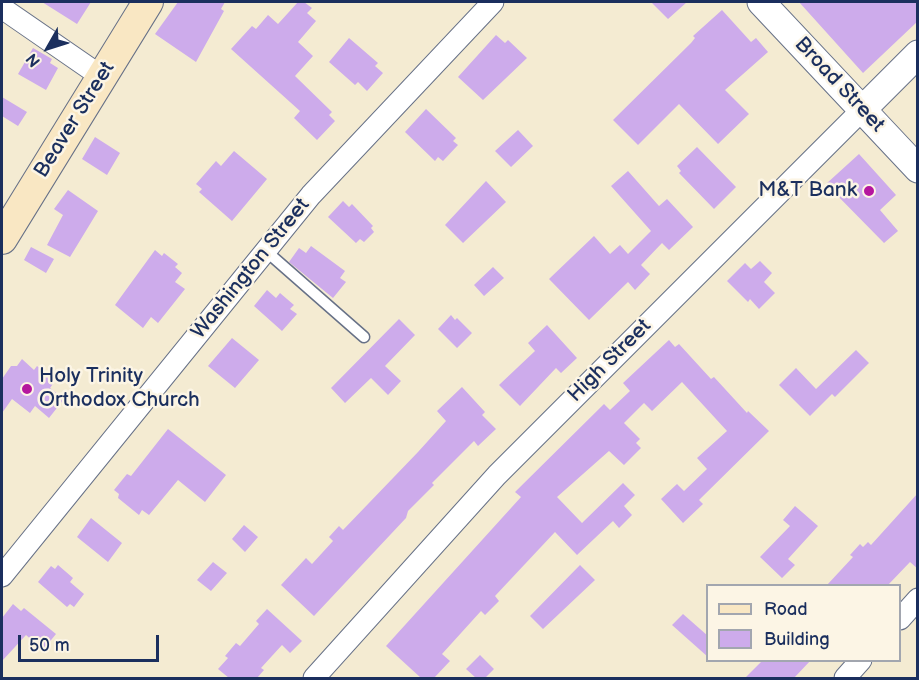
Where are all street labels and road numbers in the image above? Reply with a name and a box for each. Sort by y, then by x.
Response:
street label: Broad Street [789,32,889,138]
street label: Beaver Street [29,57,121,183]
street label: Washington Street [187,194,315,344]
street label: High Street [563,314,657,408]

